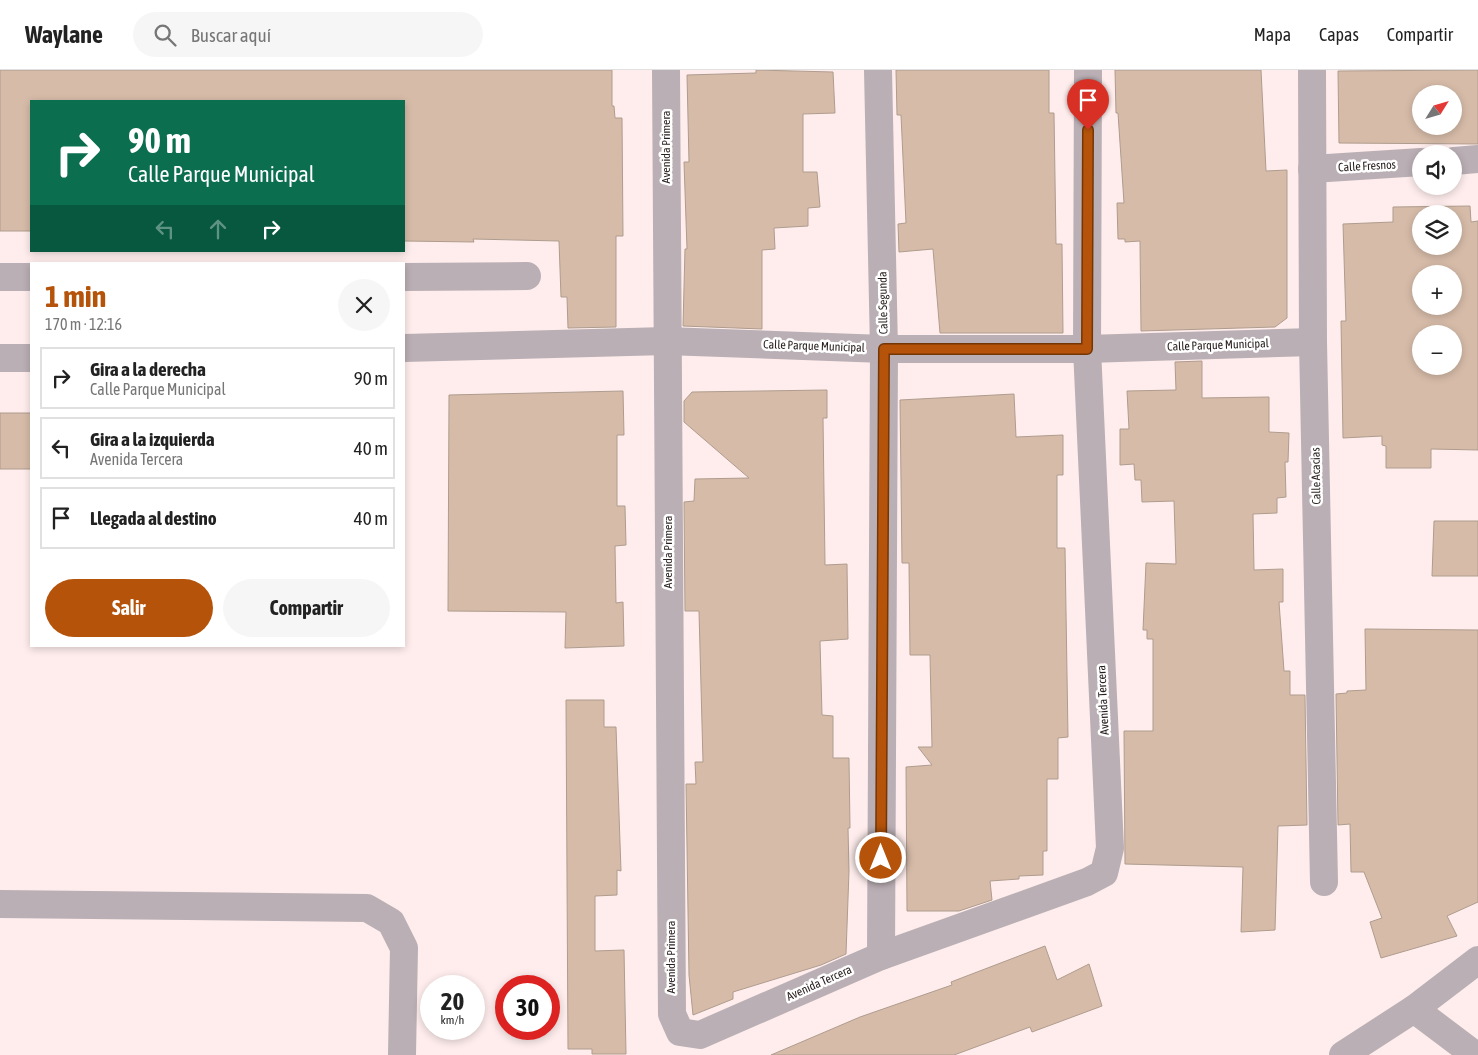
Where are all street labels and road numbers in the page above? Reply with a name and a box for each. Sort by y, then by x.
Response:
street label: Avenida Primera [659,111,673,183]
street label: Calle Fresnos [1338,157,1396,175]
street label: Calle Segunda [875,271,891,335]
street label: Calle Parque Municipal [1167,336,1270,354]
street label: Calle Parque Municipal [763,337,866,355]
street label: Calle Acacias [1309,447,1323,505]
street label: Avenida Primera [661,516,675,588]
street label: Avenida Tercera [1094,665,1112,735]
street label: Avenida Primera [664,921,678,993]
street label: Avenida Tercera [784,962,854,1004]

